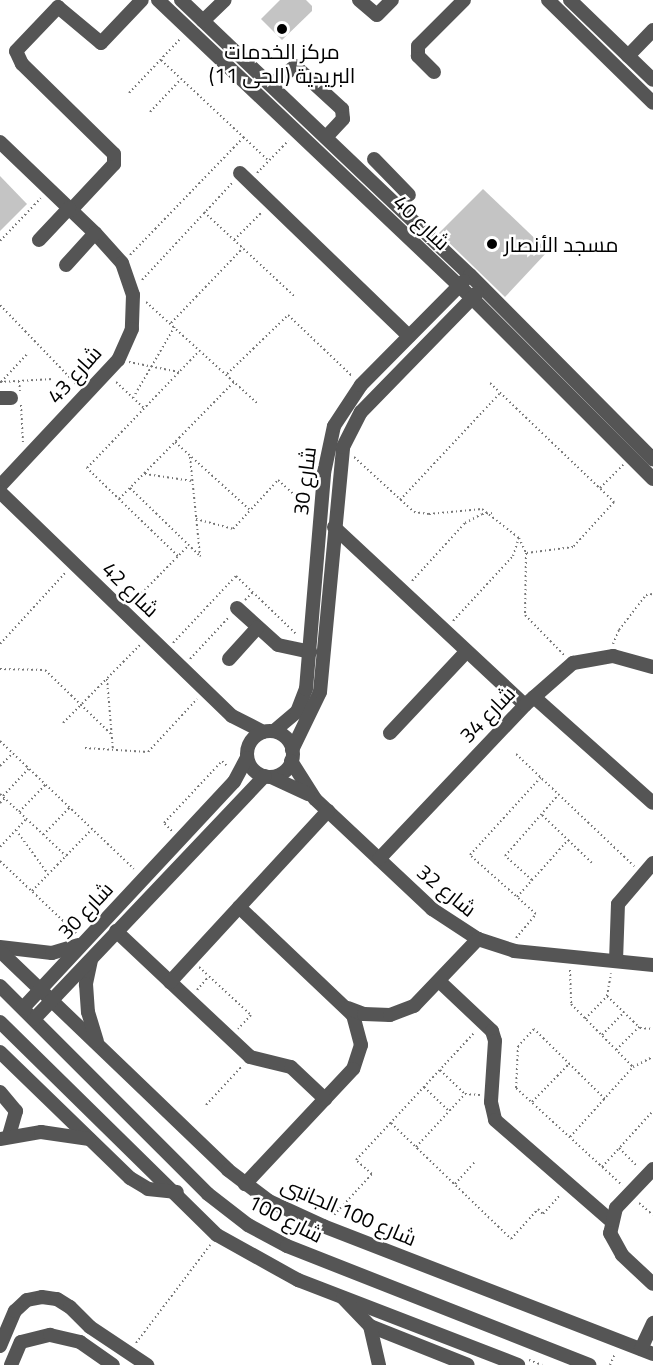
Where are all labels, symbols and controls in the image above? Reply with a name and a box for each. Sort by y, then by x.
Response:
marker: مركز الخدمات البريدية (الحى 11) [275,22,289,36]
place label: مركز الخدمات البريدية (الحى 11) [209,38,355,88]
street label: شارع 40 [388,189,456,255]
place label: مسجد الأنصار [504,231,618,257]
marker: مسجد الأنصار [485,237,499,251]
street label: شارع 43 [42,340,106,408]
street label: شارع 30 [287,445,321,517]
street label: شارع 42 [97,556,165,622]
street label: شارع 34 [454,680,520,748]
street label: شارع 32 [412,859,482,921]
street label: شارع 30 [52,876,118,944]
street label: شارع 100 الجانبى [278,1171,420,1251]
street label: شارع 100 [244,1188,328,1248]

